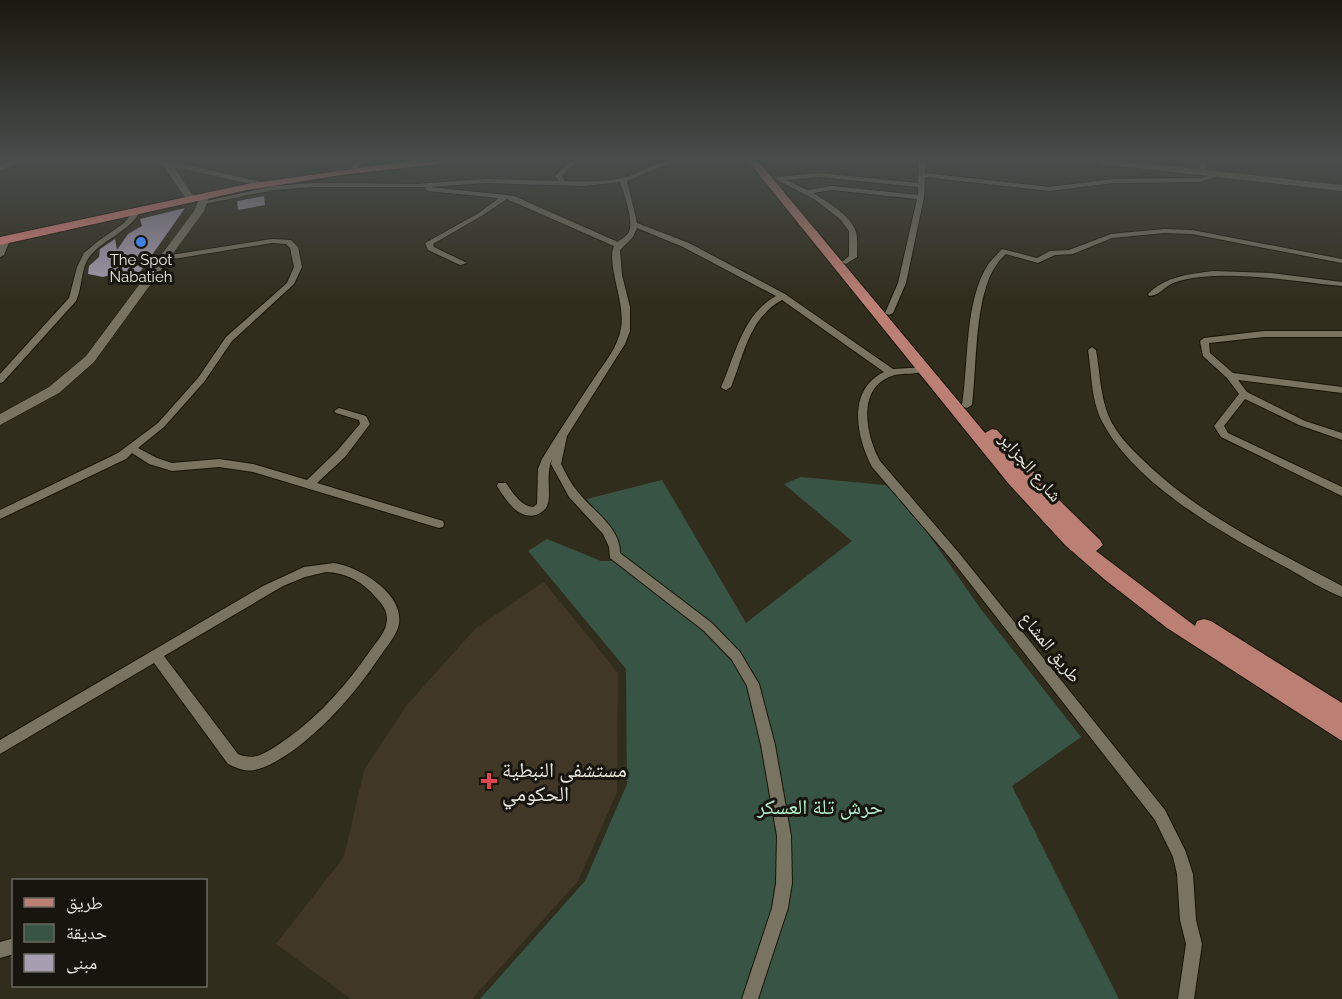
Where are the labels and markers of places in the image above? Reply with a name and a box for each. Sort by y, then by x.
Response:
marker: The Spot Nabatieh [134,235,148,249]
place label: The Spot Nabatieh [110,251,172,286]
place label: مستشفى النبطية الحكومي [502,757,627,810]
marker: مستشفى النبطية الحكومي [480,772,498,790]

